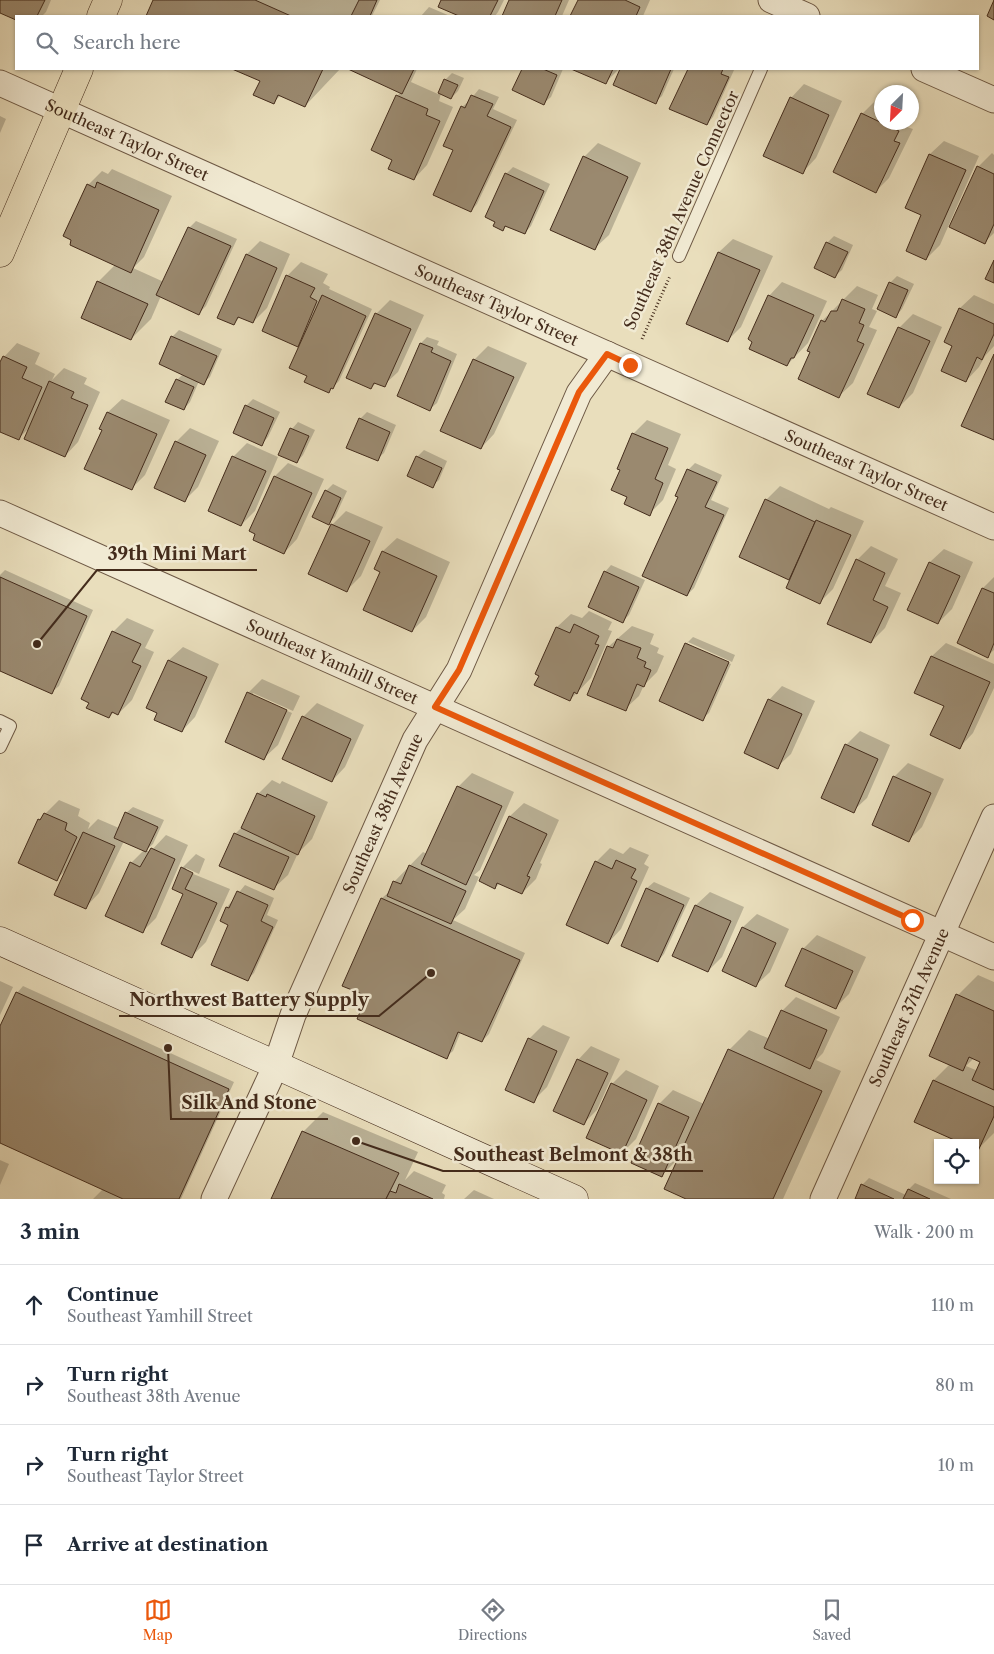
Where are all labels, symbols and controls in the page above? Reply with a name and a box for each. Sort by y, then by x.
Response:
search box [15,15,979,70]
icon: search [33,29,61,57]
text: Search here [73,31,181,54]
north arrow [874,85,919,130]
street label: Southeast 38th Avenue Connector [619,87,743,333]
street label: Southeast Taylor Street [42,95,212,185]
street label: Southeast Taylor Street [412,260,582,350]
route end [619,354,642,377]
street label: Southeast Taylor Street [782,425,952,515]
callout: 39th Mini Mart [97,537,257,570]
text: 39th Mini Mart [107,543,247,565]
street label: Southeast Yamhill Street [243,614,422,709]
street label: Southeast 38th Avenue [338,729,427,897]
route start [901,909,924,932]
street label: Southeast 37th Avenue [865,925,953,1090]
callout: Northwest Battery Supply [119,983,379,1016]
text: Northwest Battery Supply [129,989,370,1011]
callout: Silk And Stone [171,1086,328,1119]
text: Silk And Stone [181,1092,317,1114]
callout: Southeast Belmont & 38th [443,1138,703,1171]
map controls [934,1139,979,1184]
button: locate [934,1139,979,1184]
text: Southeast Belmont & 38th [453,1144,693,1166]
text: 3 min [20,1219,80,1244]
text: Walk · 200 m [874,1222,974,1242]
text: Continue [67,1283,159,1306]
icon: ahead [20,1291,48,1319]
text: 110 m [931,1295,974,1315]
text: Southeast Yamhill Street [67,1306,253,1326]
text: Turn right [67,1363,168,1386]
icon: right [20,1371,48,1399]
text: 80 m [935,1375,974,1395]
text: Southeast 38th Avenue [67,1386,241,1406]
text: Turn right [67,1443,168,1466]
icon: right [20,1451,48,1479]
text: 10 m [938,1455,974,1475]
text: Southeast Taylor Street [67,1466,244,1486]
icon: arrive [20,1531,48,1559]
text: Arrive at destination [67,1533,268,1556]
tab: Map [143,1596,173,1644]
tab: Directions [458,1596,527,1644]
tab: Saved [812,1596,851,1644]

